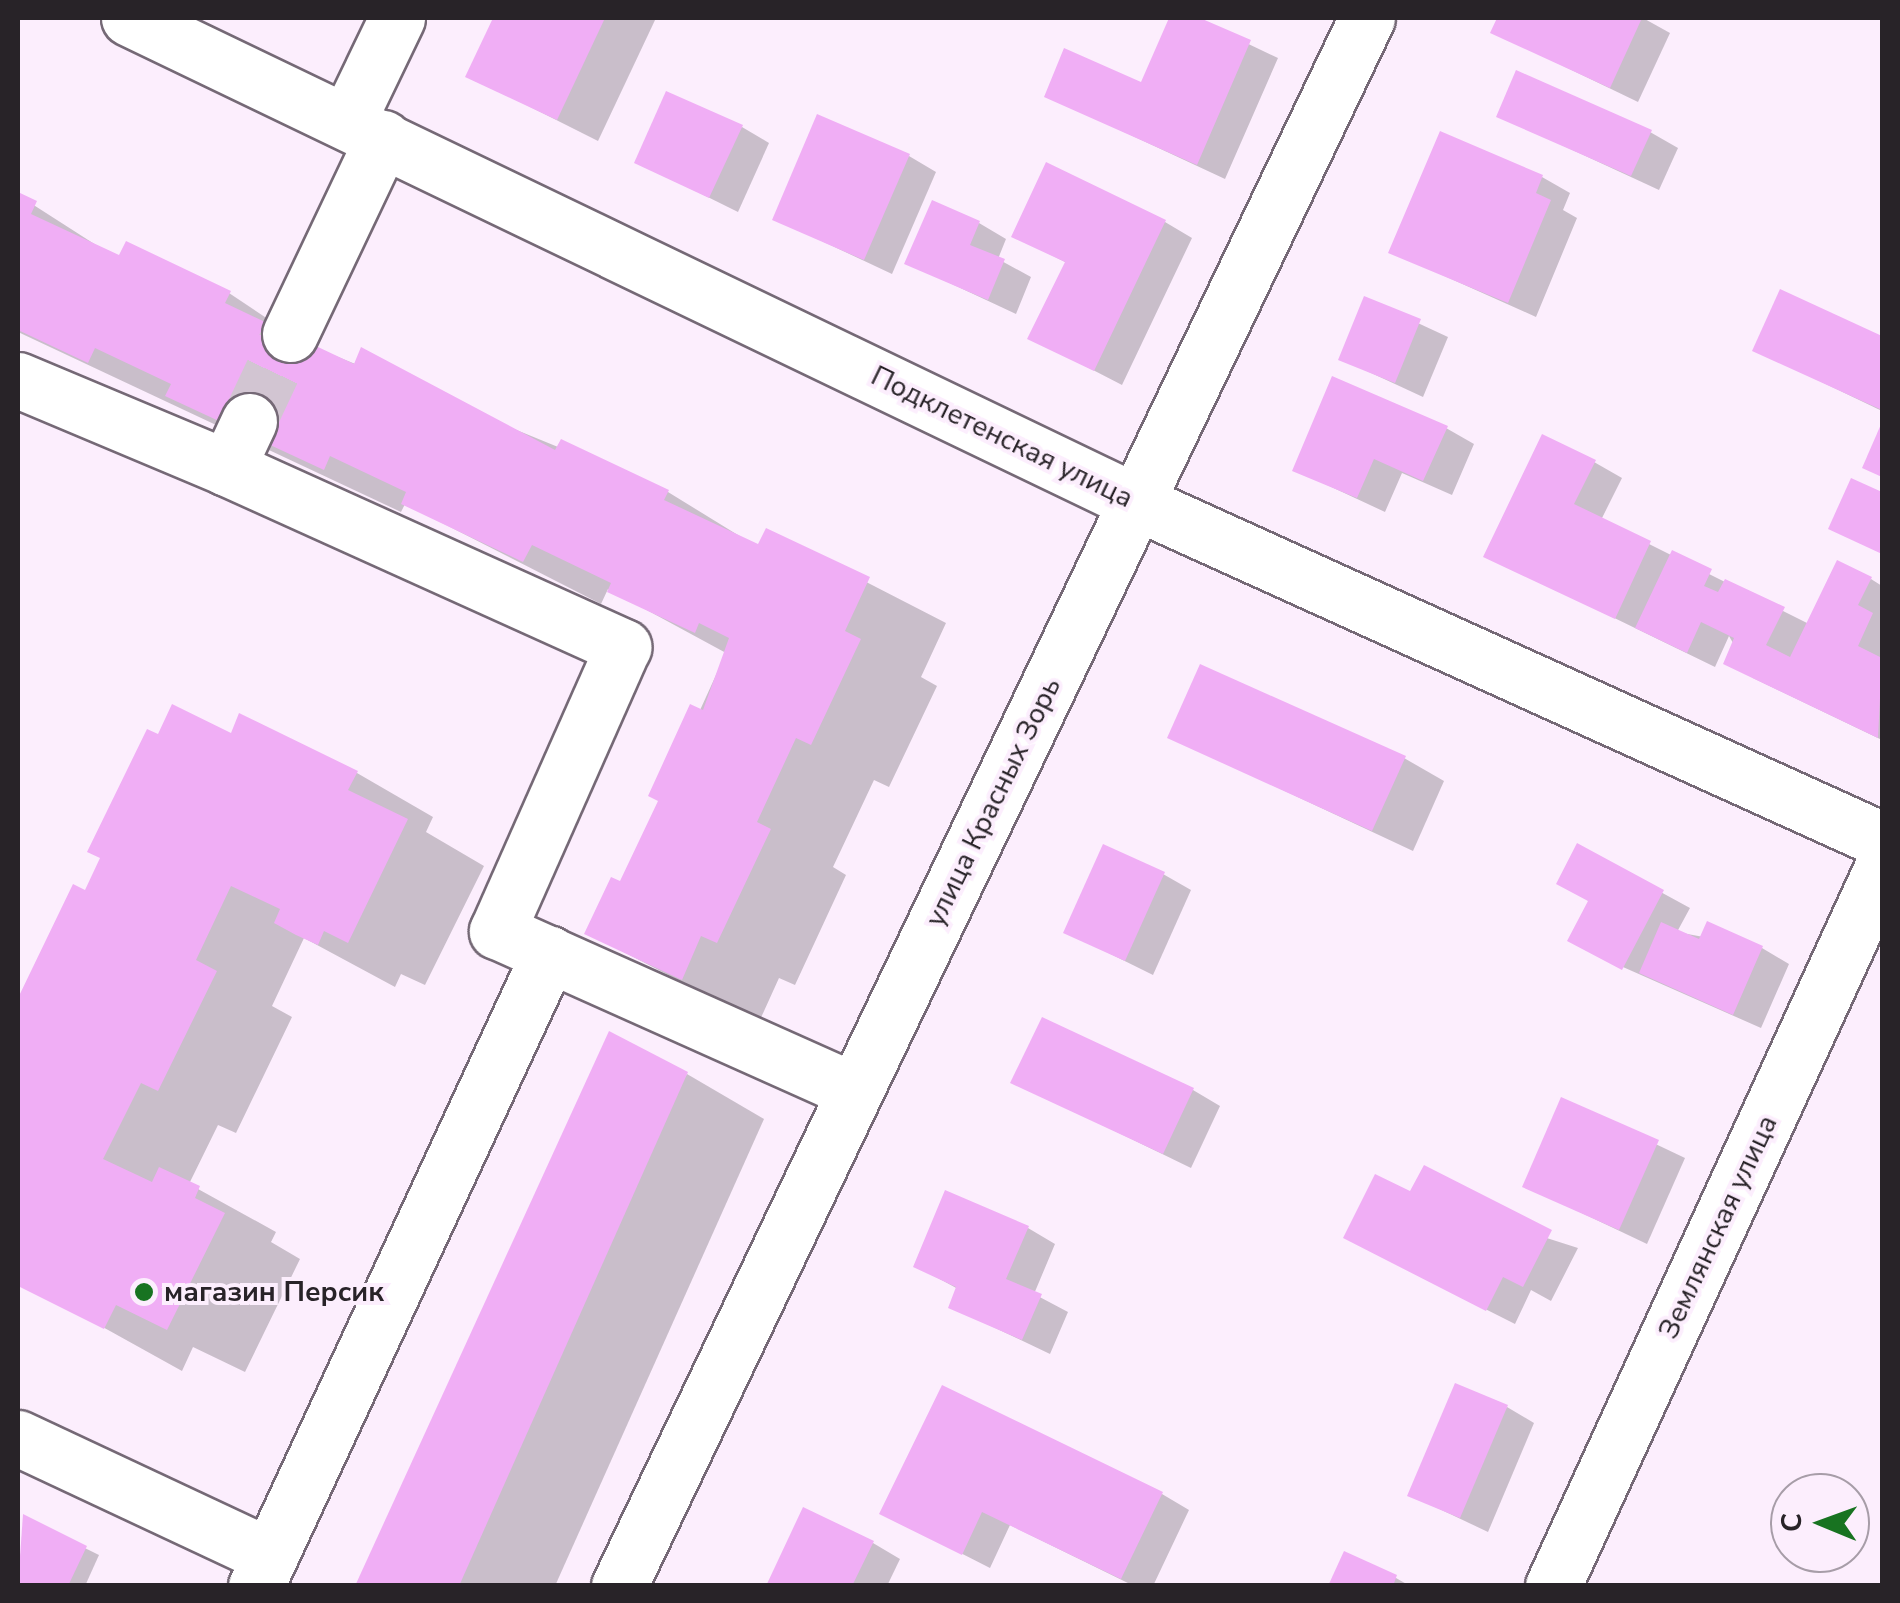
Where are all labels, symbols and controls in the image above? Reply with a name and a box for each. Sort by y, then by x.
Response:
street label: Подклетенская улица [866,359,1138,515]
street label: улица Красных Зорь [918,672,1068,932]
street label: Землянская улица [1652,1110,1784,1344]
place label: магазин Персик [164,1275,384,1309]
marker: магазин Персик [133,1281,155,1303]
north arrow [1770,1473,1870,1573]
text: С [1773,1513,1811,1532]

